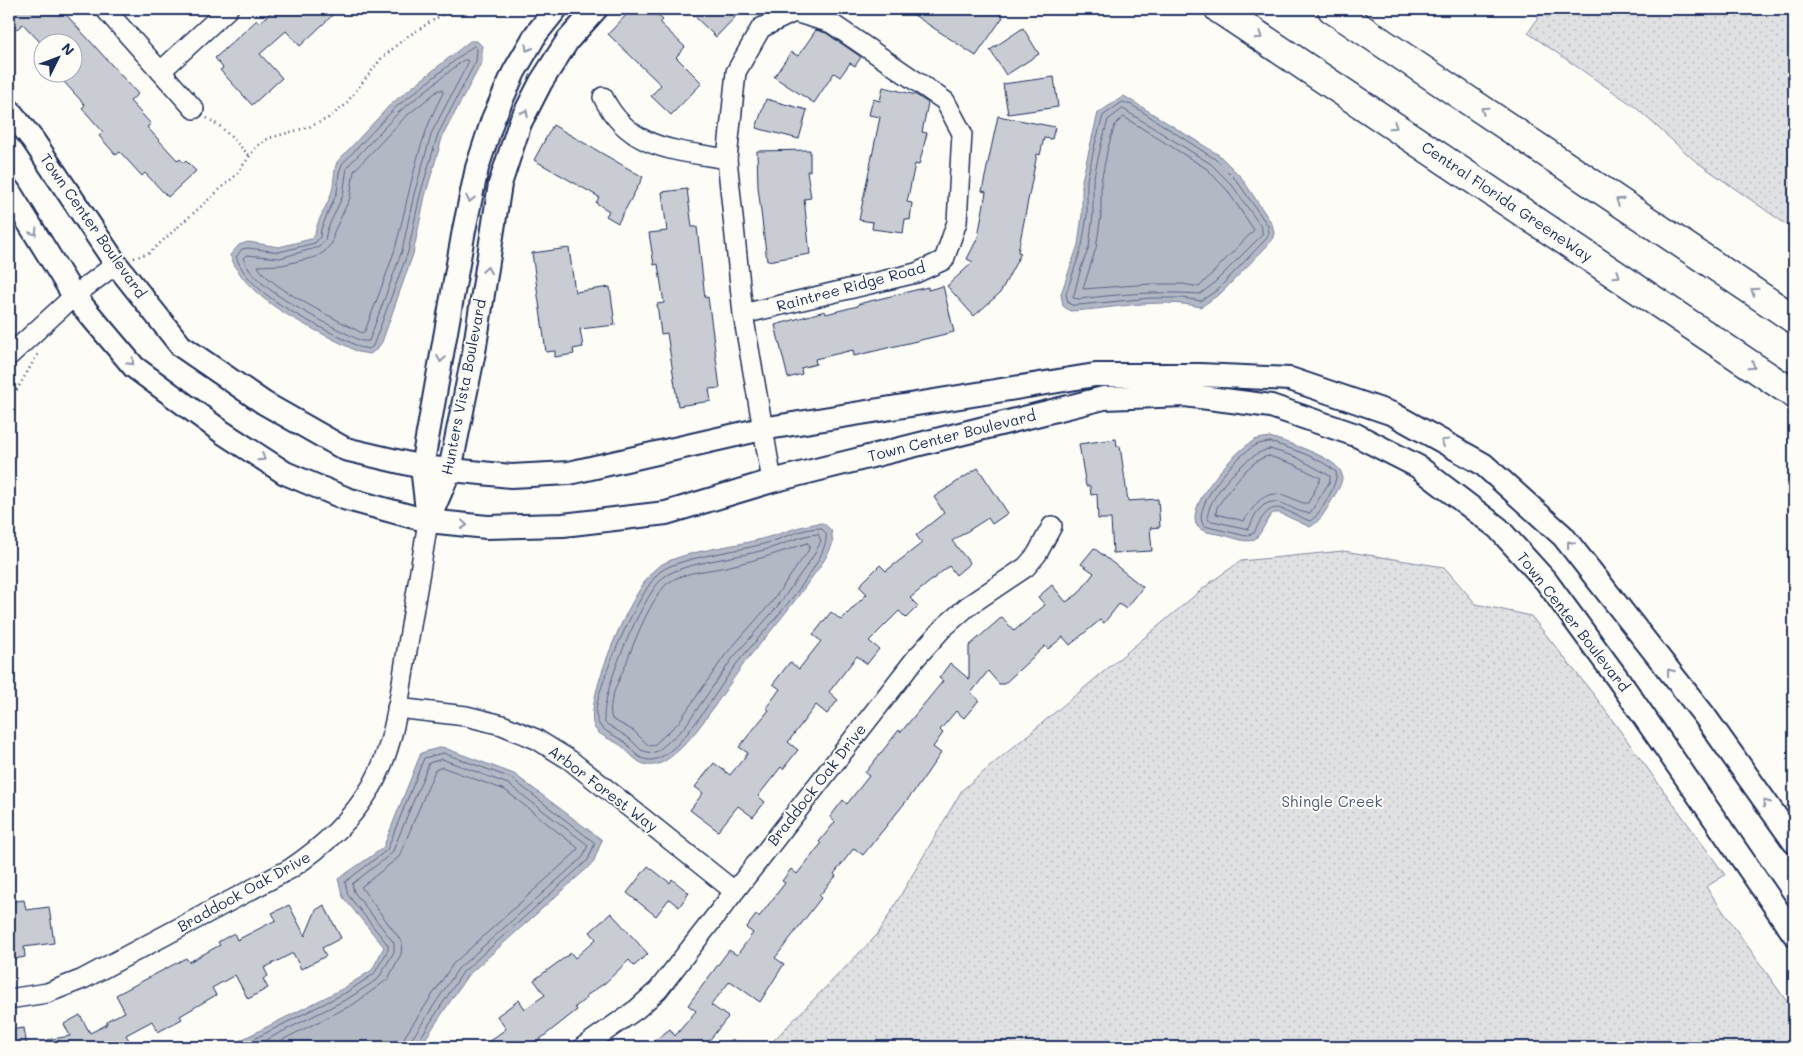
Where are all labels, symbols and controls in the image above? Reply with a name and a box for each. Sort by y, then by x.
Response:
one-way arrow [1254,30,1263,39]
north arrow [32,32,82,82]
text: N [57,39,79,59]
one-way arrow [524,43,534,52]
one-way arrow [1480,107,1489,117]
one-way arrow [519,110,529,119]
one-way arrow [1389,120,1398,130]
street label: Central Florida GreeneWay [1418,136,1597,266]
street label: Town Center Boulevard [36,149,151,302]
one-way arrow [466,195,476,204]
one-way arrow [1615,198,1625,207]
one-way arrow [28,227,37,236]
street label: Raintree Ridge Road [774,257,927,316]
one-way arrow [481,266,491,275]
one-way arrow [1611,269,1620,278]
one-way arrow [1750,288,1759,298]
street label: Hunters Vista Boulevard [436,297,490,476]
one-way arrow [436,354,446,363]
one-way arrow [125,357,134,366]
one-way arrow [1746,360,1755,369]
street label: Town Center Boulevard [866,404,1038,466]
one-way arrow [1440,439,1449,449]
one-way arrow [256,452,265,461]
one-way arrow [460,519,468,530]
one-way arrow [1567,541,1575,550]
street label: Town Center Boulevard [1513,547,1635,695]
one-way arrow [1667,668,1676,678]
street label: Braddock Oak Drive [762,719,870,849]
street label: Arbor Forest Way [545,741,662,836]
park label: Shingle Creek [1281,791,1383,811]
one-way arrow [1763,799,1772,809]
street label: Braddock Oak Drive [173,846,314,936]

